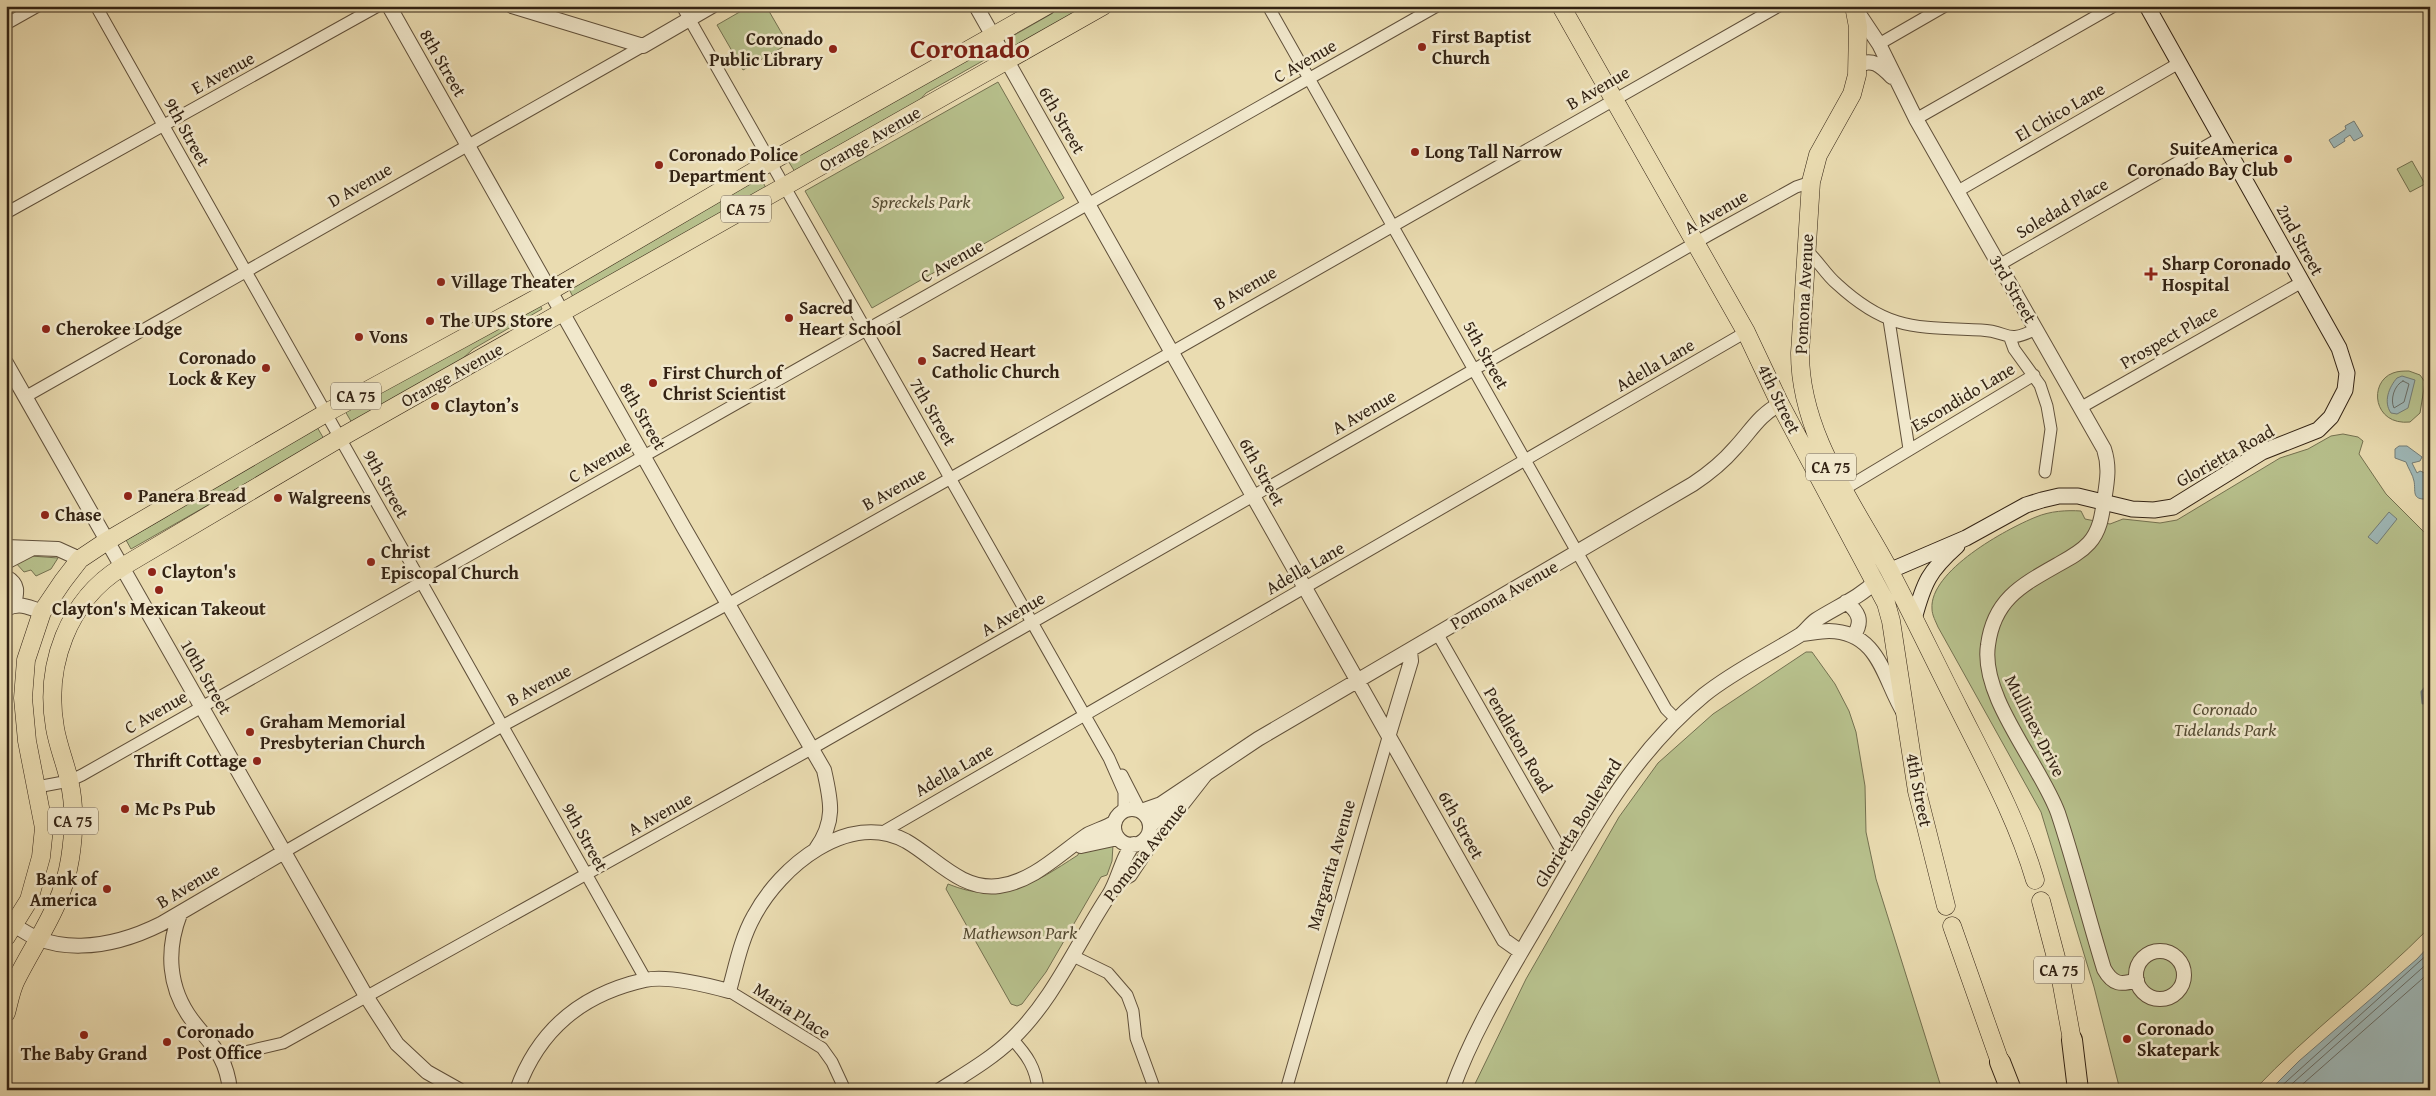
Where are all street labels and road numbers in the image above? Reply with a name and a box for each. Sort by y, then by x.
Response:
street label: 8th Street [413,24,474,102]
street label: C Avenue [1268,32,1341,90]
street label: E Avenue [186,44,259,101]
street label: B Avenue [1561,59,1635,117]
street label: El Chico Lane [2010,75,2110,148]
street label: 6th Street [1032,81,1093,159]
street label: 9th Street [158,93,218,171]
street label: Orange Avenue [814,99,926,179]
street label: D Avenue [323,155,397,214]
street label: Soledad Place [2010,170,2113,245]
street label: A Avenue [1679,182,1753,241]
road number: CA 75 [721,195,771,222]
street label: 2nd Street [2270,199,2331,281]
street label: C Avenue [915,232,988,290]
street label: Pomona Avenue [1787,233,1820,355]
street label: 3rd Street [1983,250,2044,329]
street label: B Avenue [1208,259,1282,317]
street label: Prospect Place [2115,298,2223,376]
street label: 5th Street [1457,316,1517,394]
street label: Adella Lane [1610,331,1699,398]
street label: Orange Avenue [396,335,508,414]
street label: Escondido Lane [1906,355,2020,438]
street label: 4th Street [1751,359,1808,439]
street label: 7th Street [903,373,964,451]
street label: 8th Street [613,377,674,455]
road number: CA 75 [331,382,381,410]
street label: A Avenue [1327,382,1401,441]
street label: Glorietta Road [2171,417,2279,494]
street label: C Avenue [563,432,636,490]
street label: 6th Street [1233,433,1293,511]
street label: 9th Street [357,445,417,523]
road number: CA 75 [1806,454,1856,481]
street label: B Avenue [857,460,931,517]
street label: Adella Lane [1260,534,1349,601]
street label: Pomona Avenue [1445,553,1563,636]
street label: A Avenue [976,584,1050,643]
street label: 10th Street [174,634,239,720]
street label: B Avenue [502,656,576,713]
street label: Mullinex Drive [1998,670,2073,782]
street label: Pendleton Road [1477,682,1560,798]
street label: C Avenue [119,683,192,741]
street label: Adella Lane [909,736,998,803]
street label: 4th Street [1899,751,1940,830]
street label: Glorietta Boulevard [1527,753,1628,892]
street label: A Avenue [623,785,697,842]
street label: 6th Street [1432,786,1492,864]
street label: Pomona Avenue [1096,796,1193,907]
street label: Margarita Avenue [1299,796,1362,933]
street label: 9th Street [556,798,616,876]
road number: CA 75 [48,808,98,834]
street label: B Avenue [151,856,224,915]
road number: CA 75 [2034,956,2084,984]
street label: Maria Place [748,975,836,1046]

